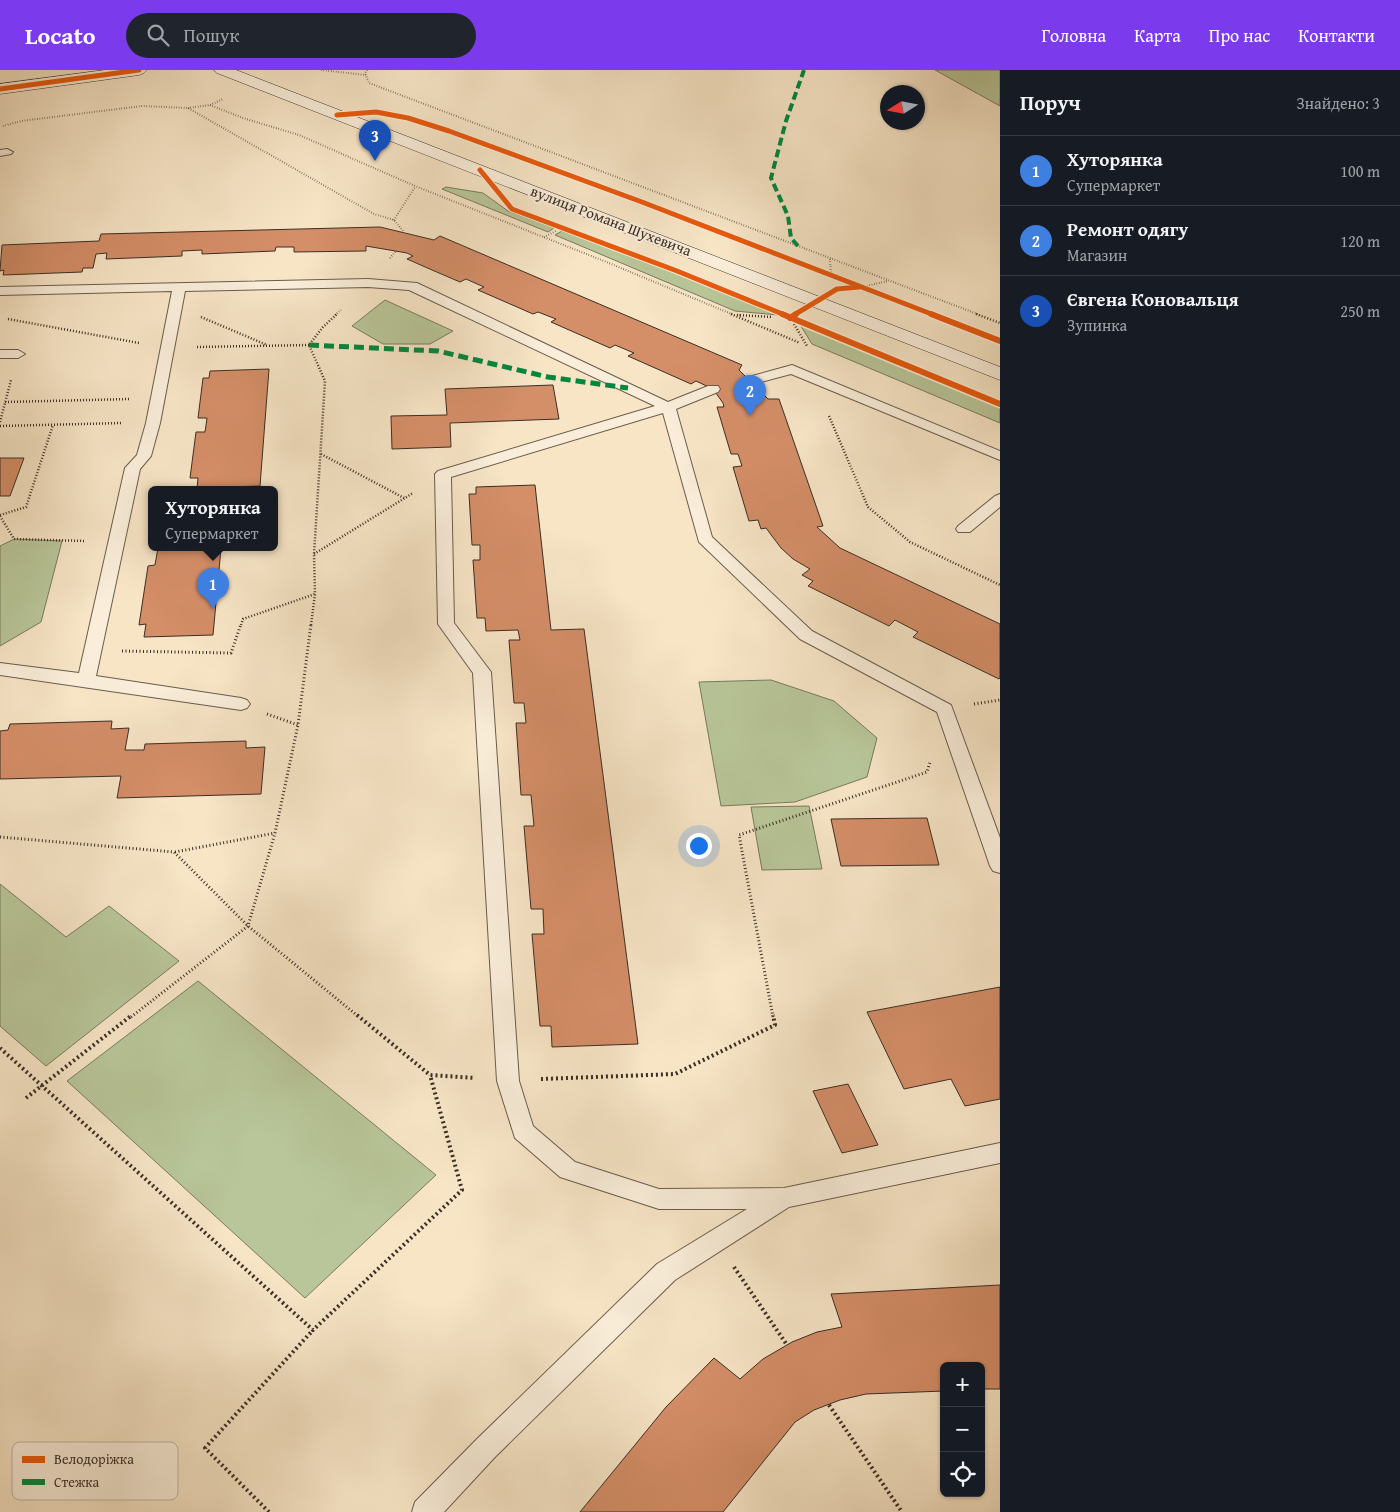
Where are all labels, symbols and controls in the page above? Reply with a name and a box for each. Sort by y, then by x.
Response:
search box [126,13,476,58]
text: Locato [25,18,96,53]
icon: search [144,21,172,49]
text: Пошук [184,21,239,49]
text: Головна [1041,22,1106,49]
text: Карта [1134,22,1181,49]
text: Про нас [1209,22,1270,49]
text: Контакти [1298,22,1375,49]
north arrow [880,85,925,130]
text: Поруч [1020,87,1081,118]
text: Знайдено: 3 [1297,91,1380,115]
pin: 3 [359,120,391,161]
text: Хуторянка [1067,145,1163,173]
text: 1 [1032,159,1040,183]
text: 100 m [1340,159,1380,183]
text: Супермаркет [1067,173,1160,197]
street label: вулиця Романа Шухевича [528,180,695,261]
text: Ремонт одягу [1067,215,1188,243]
text: 2 [1032,229,1040,253]
text: 120 m [1340,229,1380,253]
text: Магазин [1067,243,1127,267]
text: Євгена Коновальця [1067,285,1239,313]
text: 3 [1032,299,1040,323]
text: 250 m [1340,299,1380,323]
text: Зупинка [1067,313,1127,337]
pin: 2 [734,375,766,416]
popup [148,486,278,551]
text: Хуторянка [165,493,261,521]
text: Супермаркет [165,521,258,545]
pin: 1 [197,568,229,609]
your location [686,833,712,859]
map controls [940,1362,985,1497]
button: + [940,1362,985,1407]
button: − [940,1407,985,1452]
legend [12,1442,178,1500]
text: Велодоріжка [54,1449,134,1469]
button: locate [940,1452,985,1497]
text: Стежка [54,1472,100,1492]

